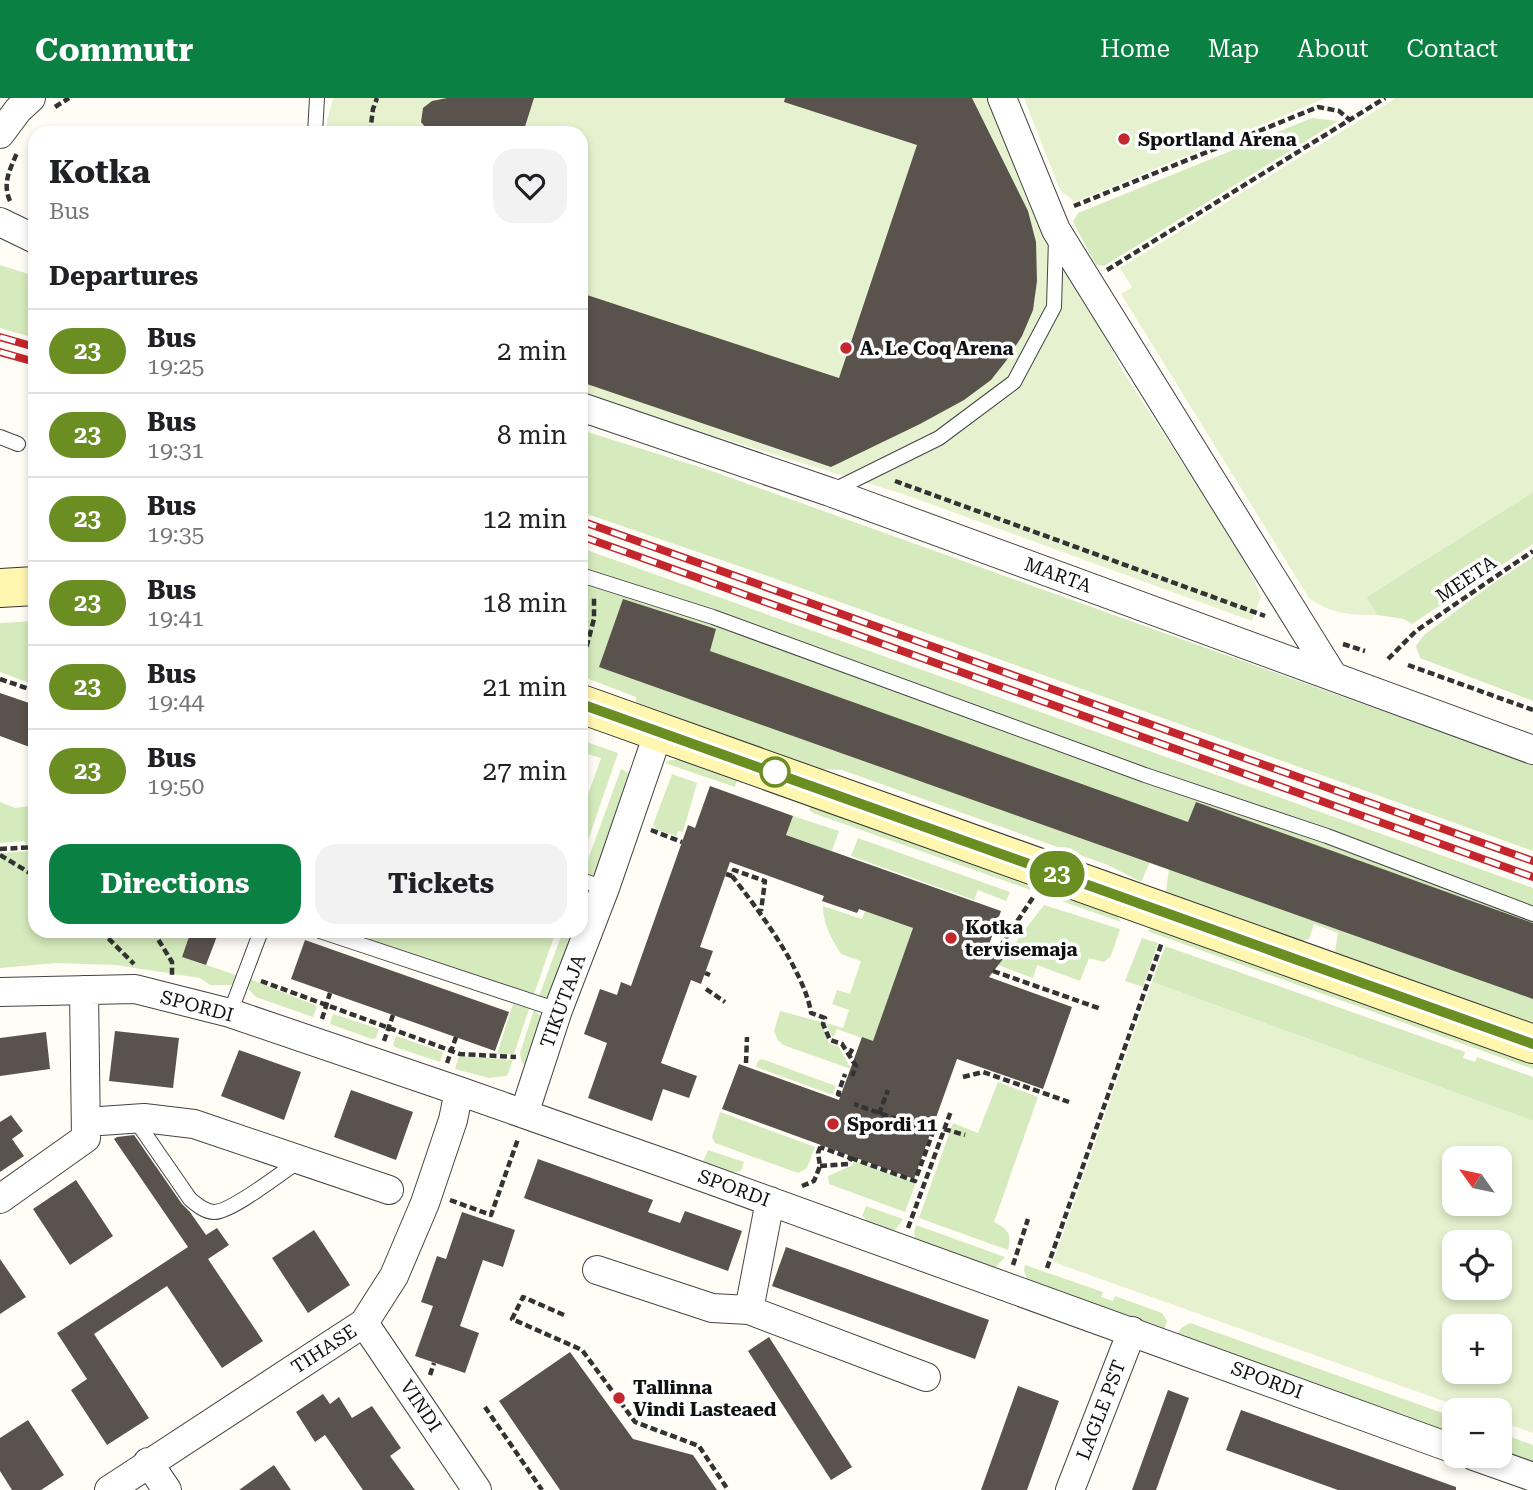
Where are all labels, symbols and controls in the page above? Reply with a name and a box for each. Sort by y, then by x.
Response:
text: Commutr [35,30,193,69]
text: Home [1100,35,1170,63]
text: Map [1208,35,1259,63]
text: About [1297,35,1368,63]
text: Contact [1406,35,1498,63]
place label: Sportland Arena [1138,128,1297,151]
marker: Sportland Arena [1116,131,1132,147]
button: heart [493,149,567,223]
text: Kotka [49,152,150,191]
text: Bus [49,198,89,225]
text: Departures [49,261,198,291]
text: Bus [147,323,196,353]
text: 2 min [497,336,567,366]
text: 23 [74,337,101,365]
place label: A. Le Coq Arena [860,337,1014,360]
marker: A. Le Coq Arena [838,340,854,356]
text: 19:25 [147,353,204,380]
text: Bus [147,407,196,437]
text: 8 min [497,420,567,450]
text: 23 [74,421,101,449]
text: 19:31 [147,437,204,464]
text: Bus [147,491,196,521]
text: 12 min [483,504,567,534]
text: 23 [74,505,101,533]
text: 19:35 [147,521,204,548]
street label: MEETA [1432,550,1501,607]
street label: MARTA [1021,552,1095,598]
text: Bus [147,575,196,605]
text: 18 min [483,588,567,618]
text: 23 [74,589,101,617]
text: 19:41 [147,605,204,632]
text: Bus [147,659,196,689]
text: 21 min [483,672,567,702]
text: 23 [74,673,101,701]
text: 19:44 [147,689,204,716]
text: Bus [147,743,196,773]
text: 27 min [483,756,567,786]
text: 23 [74,757,101,785]
unlabelled marker [760,757,790,787]
text: 19:50 [147,773,204,800]
button: Directions [49,844,301,924]
button: Tickets [315,844,567,924]
line badge: 23 [1026,851,1088,897]
text: 23 [1044,860,1070,888]
place label: Kotka tervisemaja [965,916,1078,961]
marker: Kotka tervisemaja [943,930,959,946]
street label: TIKUTAJA [535,950,591,1051]
street label: SPORDI [158,985,236,1027]
place label: Spordi 11 [847,1113,938,1136]
marker: Spordi 11 [825,1116,841,1132]
north arrow [1442,1146,1512,1216]
map controls [1442,1146,1512,1468]
street label: SPORDI [695,1164,773,1212]
button: locate [1442,1230,1512,1300]
button: + [1442,1314,1512,1384]
street label: TIHASE [287,1319,361,1379]
street label: SPORDI [1228,1356,1306,1404]
street label: LAGLE PST [1071,1357,1131,1463]
street label: VINDI [395,1376,447,1436]
place label: Tallinna Vindi Lasteaed [633,1376,777,1421]
marker: Tallinna Vindi Lasteaed [611,1390,627,1406]
button: − [1442,1398,1512,1468]

